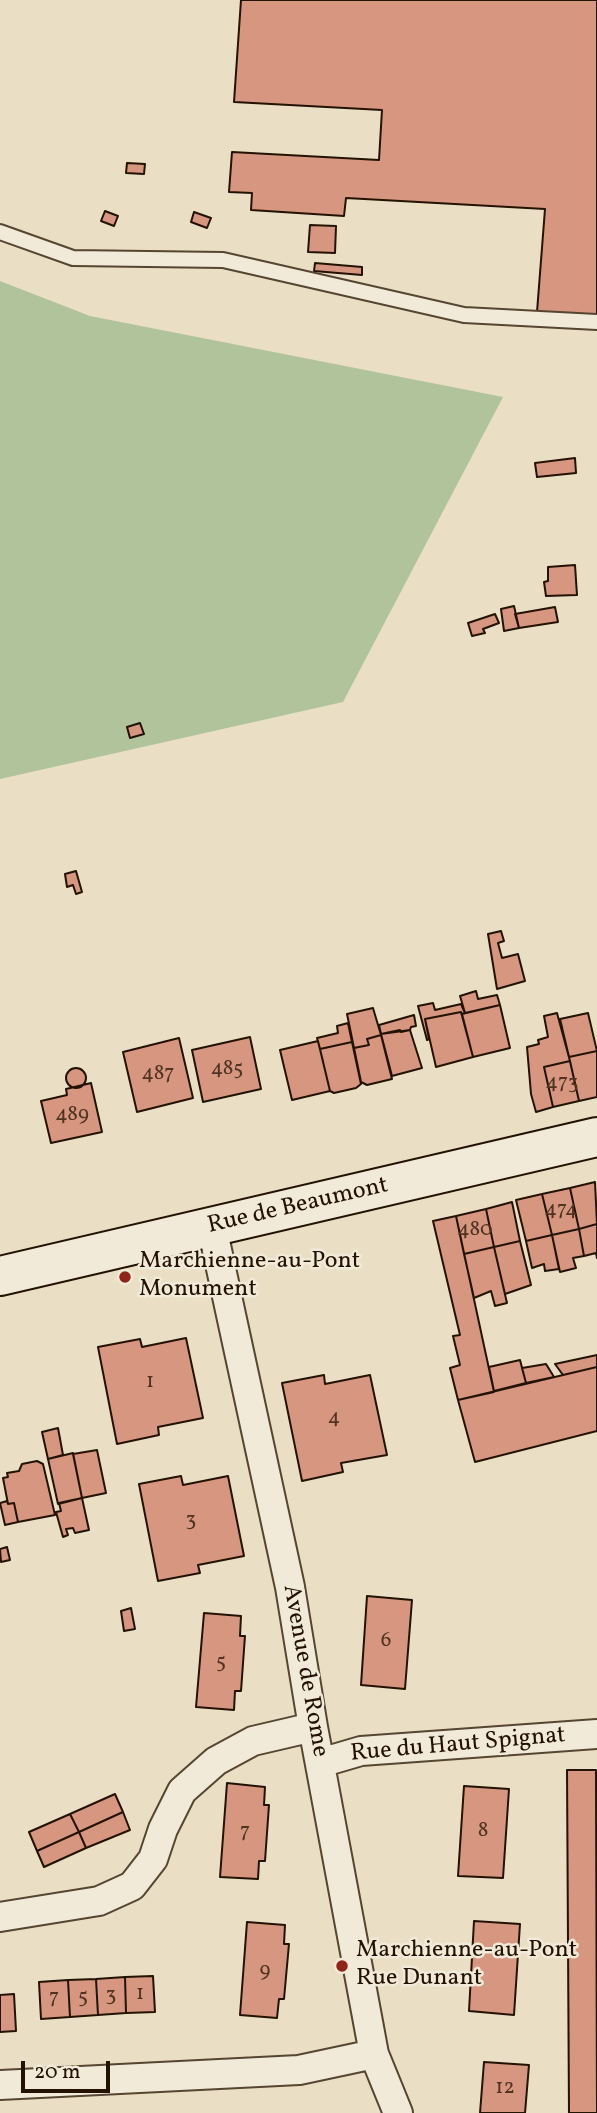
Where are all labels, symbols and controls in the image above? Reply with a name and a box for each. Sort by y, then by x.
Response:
house number: 485 [211,1057,243,1083]
house number: 487 [142,1062,174,1088]
house number: 473 [546,1071,578,1097]
house number: 489 [55,1103,89,1129]
street label: Rue de Beaumont [205,1172,391,1242]
house number: 474 [544,1198,578,1224]
house number: 480 [457,1218,493,1244]
place label: Marchienne-au-Pont Monument [139,1249,360,1305]
marker: Marchienne-au-Pont Monument [117,1269,133,1285]
house number: 1 [146,1370,154,1396]
house number: 4 [328,1406,340,1432]
house number: 3 [186,1508,196,1534]
street label: Avenue de Rome [275,1583,333,1759]
house number: 6 [381,1629,391,1655]
house number: 5 [216,1650,226,1676]
street label: Rue du Haut Spignat [349,1722,567,1770]
house number: 8 [478,1819,488,1845]
house number: 7 [240,1820,250,1846]
place label: Marchienne-au-Pont Rue Dunant [356,1938,577,1994]
marker: Marchienne-au-Pont Rue Dunant [334,1958,350,1974]
house number: 9 [260,1959,270,1985]
house number: 1 [136,1982,144,2008]
house number: 3 [106,1983,116,2009]
house number: 5 [78,1985,88,2011]
house number: 7 [49,1986,59,2012]
scale bar [24,2046,114,2090]
text: 20 m [34,2058,80,2087]
house number: 12 [495,2076,515,2102]

